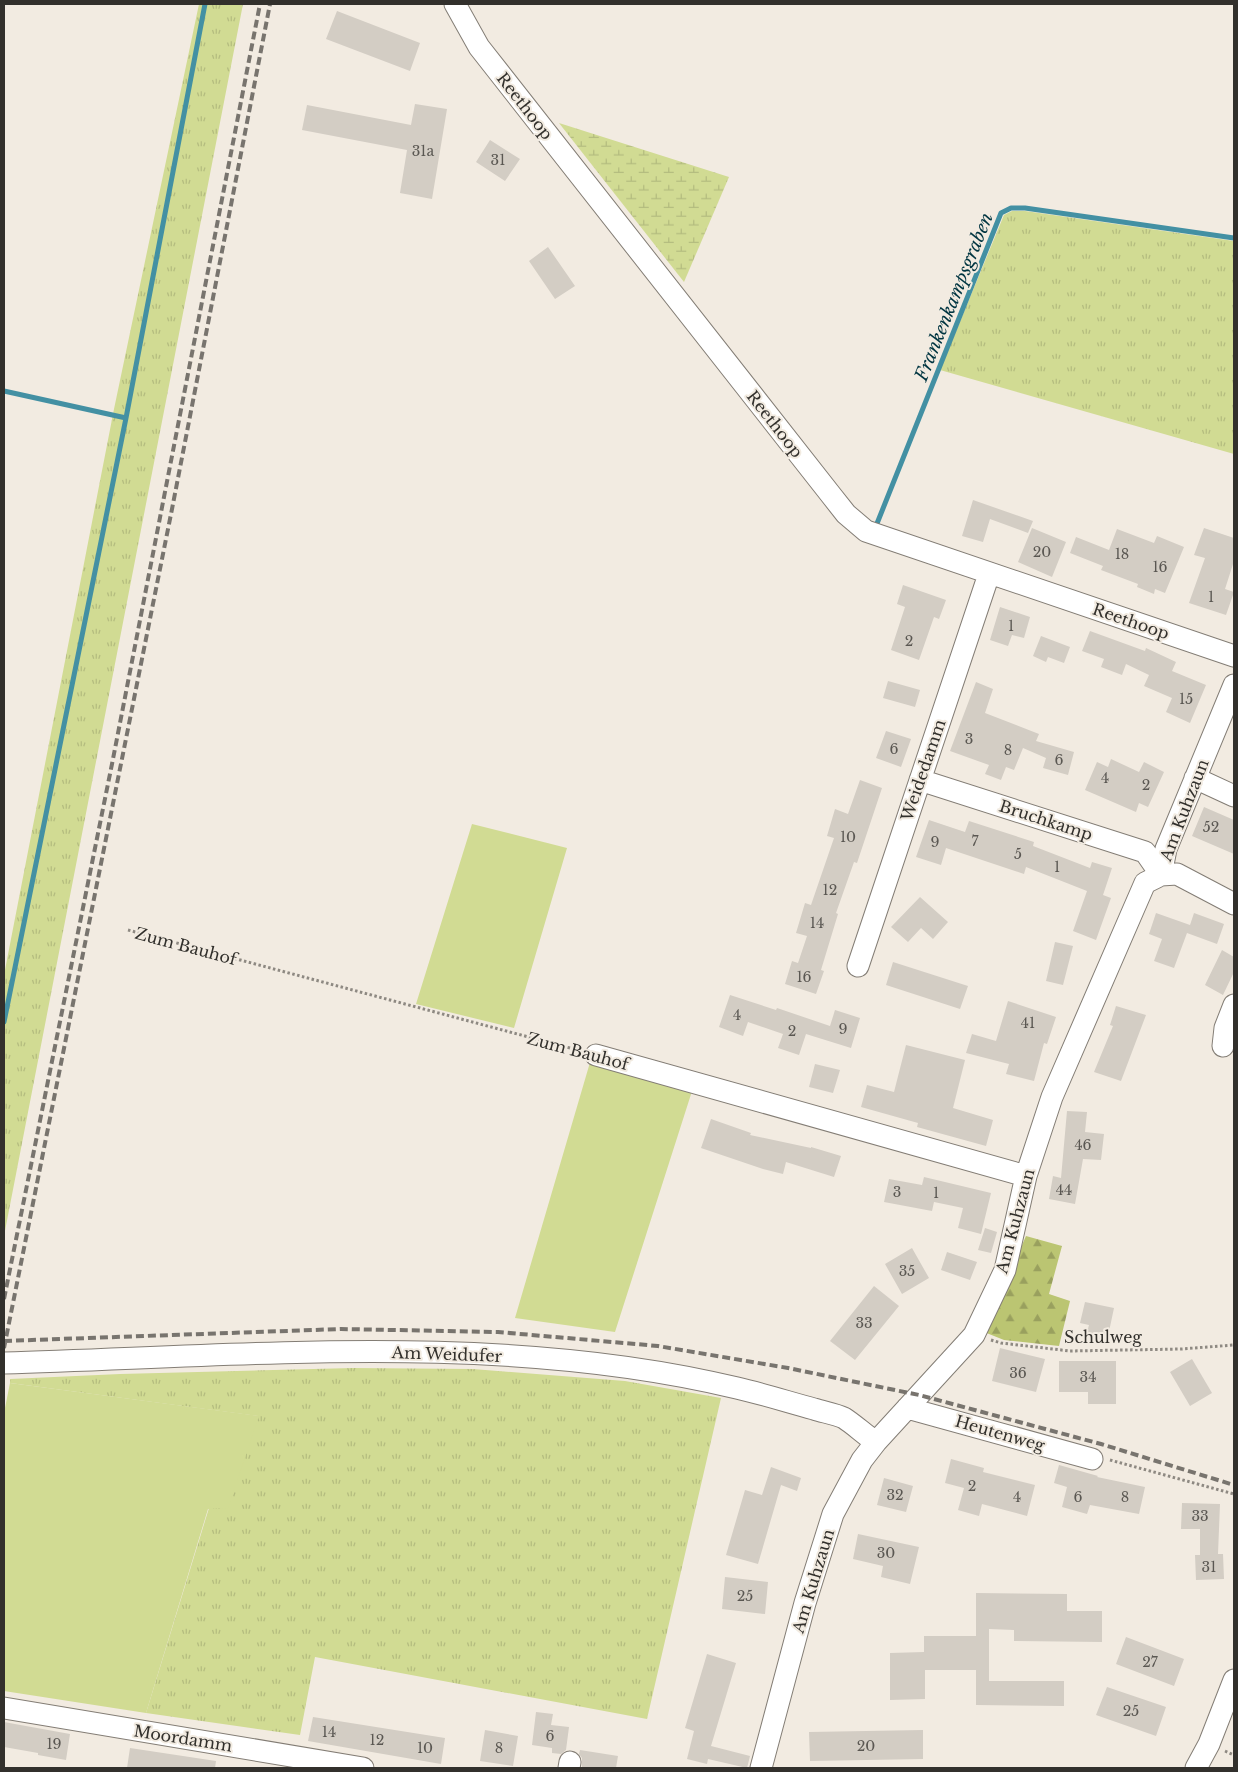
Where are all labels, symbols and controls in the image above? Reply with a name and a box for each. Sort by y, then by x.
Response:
street label: Reethoop [493,68,557,144]
house number: 31a [412,142,435,160]
house number: 31 [491,151,505,169]
water label: Frankenkampsgraben [910,210,998,385]
street label: Reethoop [743,386,807,462]
house number: 20 [1033,543,1051,561]
house number: 18 [1115,545,1129,563]
house number: 16 [1152,558,1168,576]
house number: 1 [1208,588,1214,606]
street label: Reethoop [1090,599,1172,643]
house number: 1 [1008,617,1014,635]
house number: 2 [905,632,913,650]
house number: 15 [1179,690,1193,708]
street label: Weidedamm [896,717,950,824]
house number: 3 [965,730,973,748]
house number: 6 [889,740,899,758]
house number: 8 [1004,741,1012,759]
house number: 6 [1054,751,1064,769]
street label: Am Kuhzaun [1155,756,1213,865]
house number: 4 [1101,769,1109,787]
house number: 2 [1142,776,1150,794]
street label: Bruchkamp [997,796,1095,845]
house number: 52 [1203,818,1219,836]
house number: 10 [840,828,856,846]
house number: 7 [971,832,979,850]
house number: 9 [930,833,940,851]
house number: 5 [1014,845,1022,863]
house number: 1 [1054,858,1060,876]
house number: 12 [823,881,837,899]
house number: 14 [810,914,824,932]
street label: Zum Bauhof [133,923,241,970]
house number: 16 [796,968,812,986]
house number: 4 [733,1006,741,1024]
house number: 41 [1021,1014,1035,1032]
house number: 9 [838,1020,848,1038]
house number: 2 [788,1022,796,1040]
street label: Zum Bauhof [525,1028,633,1075]
house number: 46 [1074,1136,1092,1154]
street label: Am Kuhzaun [991,1166,1039,1277]
house number: 44 [1056,1181,1072,1199]
house number: 3 [893,1183,901,1201]
house number: 1 [933,1184,939,1202]
house number: 35 [899,1262,915,1280]
house number: 33 [855,1314,873,1332]
street label: Schulweg [1064,1327,1142,1347]
street label: Am Weidufer [390,1342,503,1366]
house number: 36 [1009,1364,1027,1382]
house number: 34 [1080,1368,1096,1386]
street label: Heutenweg [953,1411,1048,1455]
house number: 2 [968,1477,976,1495]
house number: 32 [886,1486,904,1504]
house number: 4 [1013,1488,1021,1506]
house number: 6 [1073,1488,1083,1506]
house number: 8 [1121,1488,1129,1506]
house number: 33 [1191,1507,1209,1525]
street label: Am Kuhzaun [787,1527,838,1636]
house number: 30 [877,1544,895,1562]
house number: 31 [1202,1558,1216,1576]
house number: 25 [737,1587,753,1605]
house number: 27 [1142,1653,1159,1671]
house number: 25 [1123,1702,1139,1720]
street label: Moordamm [132,1720,234,1756]
house number: 14 [322,1723,336,1741]
house number: 6 [545,1727,555,1745]
house number: 12 [370,1731,384,1749]
house number: 19 [46,1735,62,1753]
house number: 20 [857,1737,875,1755]
house number: 10 [417,1739,433,1757]
house number: 8 [495,1739,503,1757]

